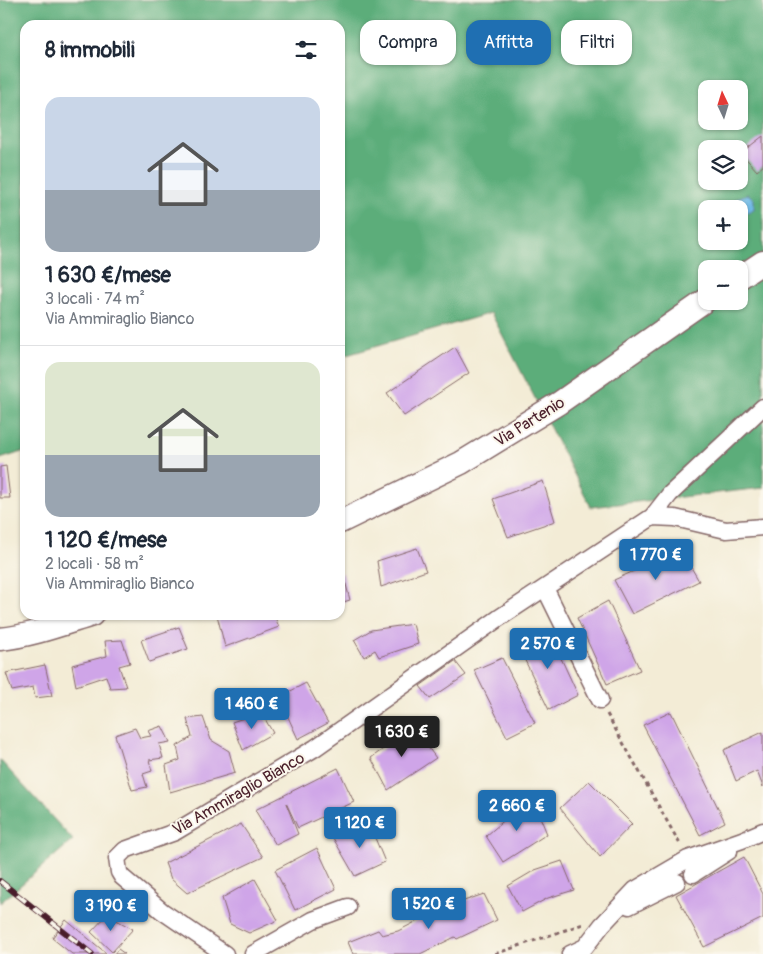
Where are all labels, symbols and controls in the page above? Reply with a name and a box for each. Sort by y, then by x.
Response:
chip: Compra [360,20,456,65]
chip: Affitta [466,20,551,65]
chip: Filtri [561,20,632,65]
icon: filters [292,36,320,64]
text: 8 immobili [45,37,135,64]
north arrow [698,80,748,130]
map controls [698,80,748,310]
icon: home [138,129,228,219]
button: layers [698,140,748,190]
button: + [698,200,748,250]
button: − [698,260,748,310]
text: 1 630 €/mese [45,262,171,289]
text: 3 locali · 74 m² [45,289,145,309]
text: Via Ammiraglio Bianco [45,309,194,329]
street label: Via Partenio [491,392,569,451]
icon: home [138,395,228,485]
text: 1 120 €/mese [45,527,167,554]
pin: 1 770 € [610,538,702,581]
text: 1 770 € [630,545,682,565]
text: 2 locali · 58 m² [45,554,144,574]
text: Via Ammiraglio Bianco [45,574,194,594]
pin: 2 570 € [502,628,594,670]
text: 2 570 € [521,634,575,654]
pin: 1 460 € [206,688,298,730]
text: 1 460 € [225,694,279,714]
pin: 1 630 € [356,716,448,758]
text: 1 630 € [376,722,428,742]
street label: Via Ammiraglio Bianco [169,748,308,840]
pin: 2 660 € [471,790,563,832]
text: 2 660 € [489,796,545,816]
pin: 1 120 € [314,806,406,849]
text: 1 120 € [335,813,385,833]
pin: 1 520 € [383,888,475,930]
pin: 3 190 € [65,890,157,932]
text: 1 520 € [403,894,455,914]
text: 3 190 € [85,896,137,916]

